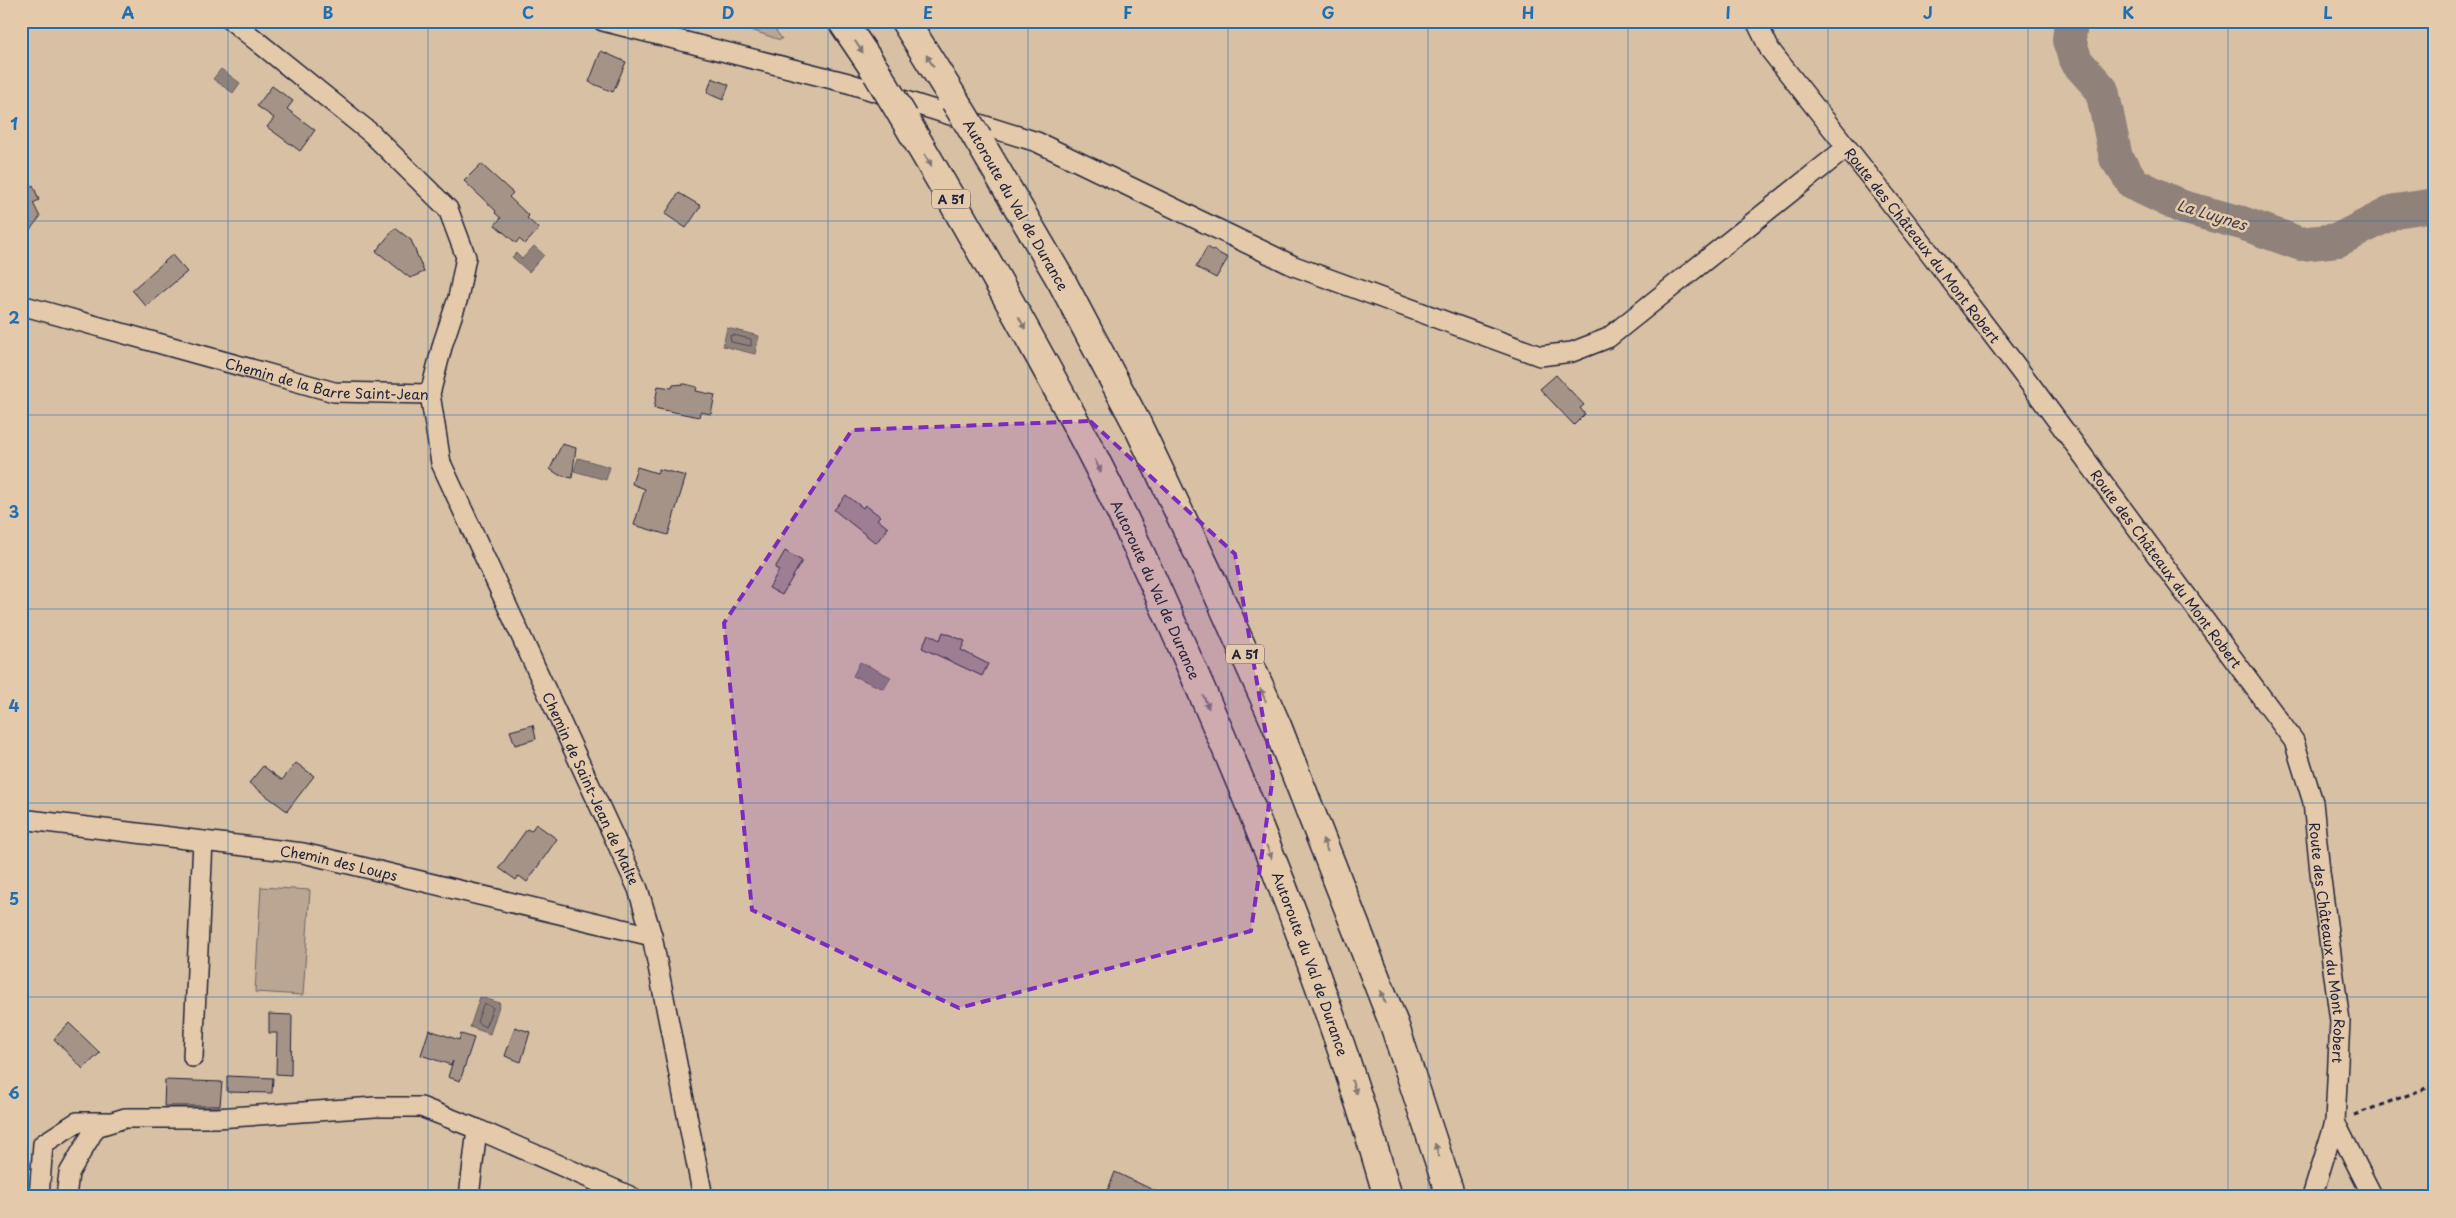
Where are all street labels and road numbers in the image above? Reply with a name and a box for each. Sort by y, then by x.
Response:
street label: Autoroute du Val de Durance [958,115,1074,295]
street label: Route des Châteaux du Mont Robert [1840,143,2006,348]
road number: A 51 [932,190,970,208]
street label: Chemin de la Barre Saint-Jean [223,352,429,404]
street label: Route des Châteaux du Mont Robert [2086,465,2247,673]
street label: Autoroute du Val de Durance [1106,496,1206,683]
road number: A 51 [1226,644,1264,664]
street label: Chemin de Saint-Jean de Malte [538,688,645,888]
street label: Route des Châteaux du Mont Robert [2305,821,2351,1064]
street label: Chemin des Loups [279,840,400,886]
street label: Autoroute du Val de Durance [1267,868,1354,1059]

